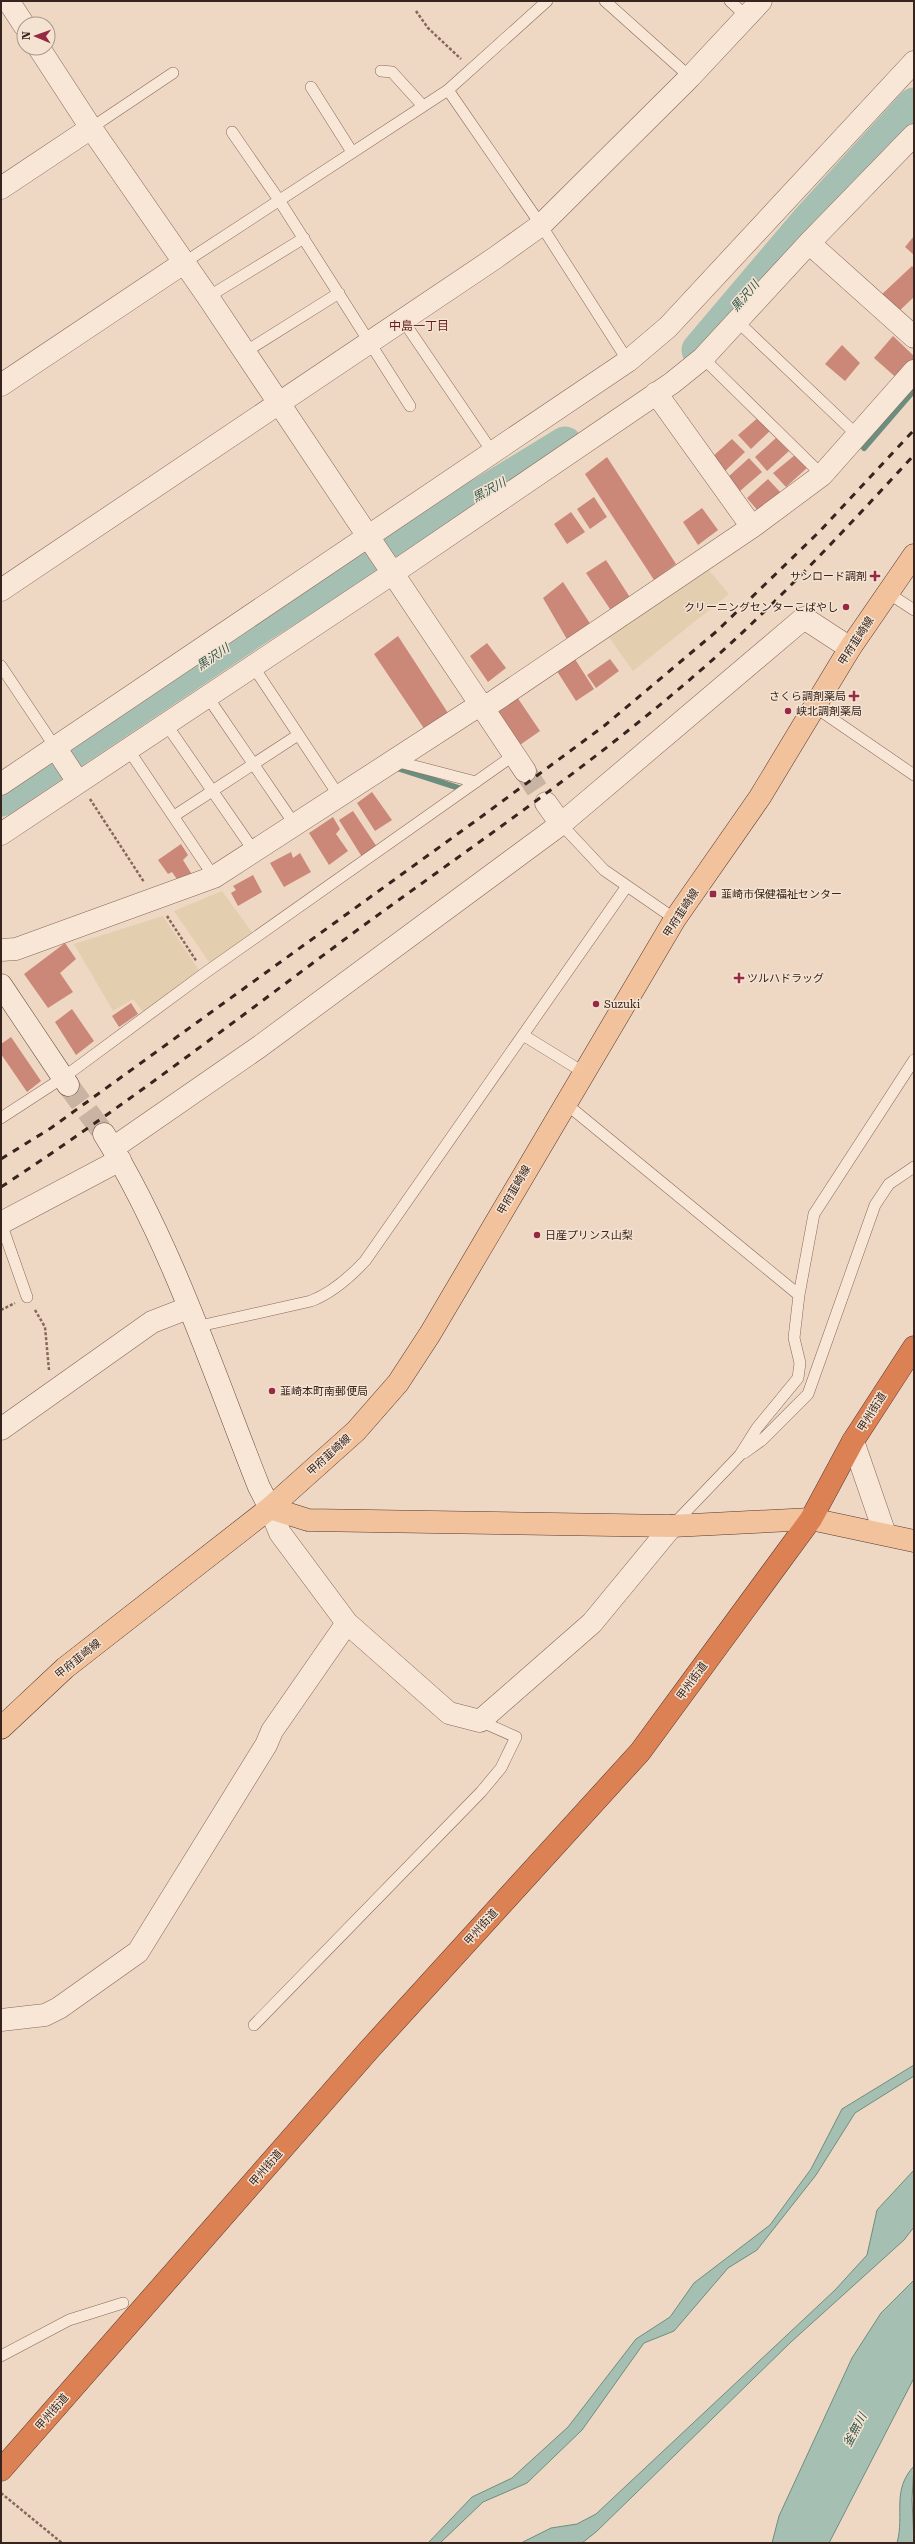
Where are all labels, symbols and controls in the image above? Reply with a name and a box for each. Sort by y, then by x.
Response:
north arrow [16,16,56,56]
text: N [20,31,33,40]
water label: 黒沢川 [728,276,763,314]
district label: 中島一丁目 [389,319,449,333]
water label: 黒沢川 [470,474,510,505]
place label: サンロード調剤 [790,570,867,583]
marker: サンロード調剤 [870,571,880,581]
place label: クリーニングセンターこばやし [684,601,838,614]
marker: クリーニングセンターこばやし [841,602,851,612]
street label: 甲府韮崎線 [836,614,876,668]
water label: 黒沢川 [194,640,233,673]
place label: さくら調剤薬局 [769,690,846,703]
marker: さくら調剤薬局 [849,691,859,701]
place label: 峡北調剤薬局 [796,705,862,718]
marker: 峡北調剤薬局 [783,706,793,716]
street label: 甲府韮崎線 [661,886,701,940]
place label: 韮崎市保健福祉センター [721,888,842,901]
marker: 韮崎市保健福祉センター [708,889,718,899]
place label: ツルハドラッグ [747,972,824,985]
marker: ツルハドラッグ [734,973,744,983]
place label: Suzuki [604,998,641,1011]
marker: Suzuki [591,999,601,1009]
street label: 甲府韮崎線 [495,1163,533,1217]
place label: 日産プリンス山梨 [545,1229,633,1242]
marker: 日産プリンス山梨 [532,1230,542,1240]
place label: 韮崎本町南郵便局 [280,1385,368,1398]
marker: 韮崎本町南郵便局 [267,1386,277,1396]
street label: 甲州街道 [855,1390,889,1434]
street label: 甲府韮崎線 [304,1432,354,1478]
street label: 甲府韮崎線 [53,1637,103,1681]
street label: 甲州街道 [674,1659,710,1703]
street label: 甲州街道 [461,1906,501,1948]
street label: 甲州街道 [247,2147,285,2189]
street label: 甲州街道 [33,2391,71,2433]
water label: 釜無川 [840,2409,871,2449]

